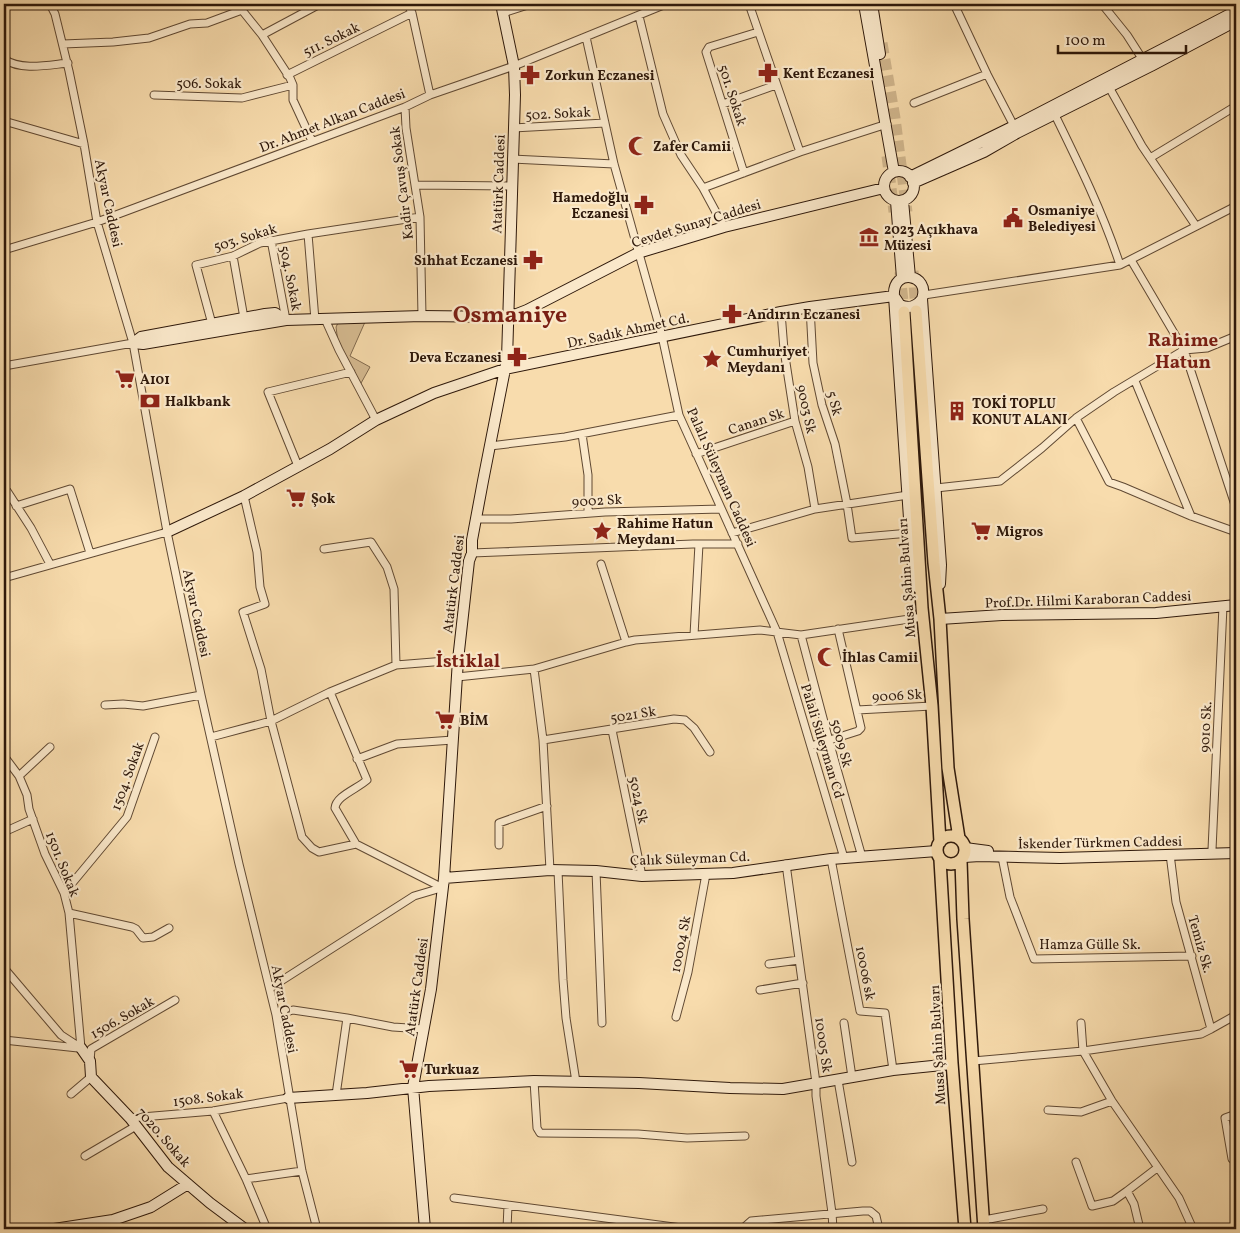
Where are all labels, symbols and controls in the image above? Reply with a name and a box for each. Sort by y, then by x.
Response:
street label: 511. Sokak [300,18,364,62]
scale bar [1058,22,1185,54]
text: 100 m [1065,31,1105,52]
street label: 501. Sokak [713,62,751,129]
pharmacy icon: Kent Eczanesi [757,62,779,84]
pharmacy icon: Zorkun Eczanesi [519,64,541,86]
place label: Kent Eczanesi [783,65,875,84]
place label: Zorkun Eczanesi [545,67,655,86]
street label: 506. Sokak [176,75,242,94]
street label: Dr. Ahmet Alkan Caddesi [257,85,408,158]
street label: 502. Sokak [525,103,592,126]
street label: Kadir Çavuş Sokak [386,125,419,241]
street label: Atatürk Caddesi [488,134,511,234]
mosque icon: Zafer Camii [627,135,649,157]
place label: Zafer Camii [653,138,731,157]
street label: Akyar Caddesi [89,158,126,249]
place label: Hamedoğlu Eczanesi [552,189,629,224]
pharmacy icon: Hamedoğlu Eczanesi [633,194,655,216]
street label: Cevdet Sunay Caddesi [629,196,763,253]
place label: Osmaniye Belediyesi [1028,202,1096,237]
public building icon: Osmaniye Belediyesi [1002,207,1024,229]
street label: 503. Sokak [212,220,280,257]
place label: 2023 Açıkhava Müzesi [884,221,978,256]
museum icon: 2023 Açıkhava Müzesi [858,226,880,248]
street label: 504. Sokak [274,244,305,313]
pharmacy icon: Sıhhat Eczanesi [522,249,544,271]
place label: Sıhhat Eczanesi [414,252,518,271]
district label: Osmaniye [453,299,567,333]
pharmacy icon: Andırın Eczanesi [721,303,743,325]
place label: Andırın Eczanesi [747,306,861,325]
street label: Dr. Sadık Ahmet Cd. [566,309,691,354]
district label: Rahime Hatun [1148,328,1219,376]
place label: Cumhuriyet Meydanı [727,343,807,378]
pharmacy icon: Deva Eczanesi [506,346,528,368]
place icon: Cumhuriyet Meydanı [701,348,723,370]
place label: Deva Eczanesi [409,349,502,368]
supermarket icon: A101 [114,368,136,390]
place label: A101 [140,371,170,390]
street label: 9003 Sk [791,383,820,436]
street label: 5 Sk [821,389,846,418]
bank icon: Halkbank [139,390,161,412]
place label: Halkbank [165,393,231,412]
place label: TOKİ TOPLU KONUT ALANI [972,395,1067,430]
building icon: TOKİ TOPLU KONUT ALANI [946,400,968,422]
street label: Canan Sk [726,404,787,440]
street label: Palalı Süleyman Caddesi [681,405,760,550]
supermarket icon: Şok [285,487,307,509]
place label: Şok [311,490,336,509]
street label: 9002 Sk [571,491,623,512]
place label: Rahime Hatun Meydanı [617,515,713,550]
street label: Musa Şahin Bulvarı [894,517,921,638]
place icon: Rahime Hatun Meydanı [591,520,613,542]
supermarket icon: Migros [970,520,992,542]
place label: Migros [996,523,1043,542]
street label: Atatürk Caddesi [439,534,470,635]
street label: Akyar Caddesi [177,568,214,659]
street label: Prof.Dr. Hilmi Karaboran Caddesi [984,587,1192,614]
mosque icon: İhlas Camii [816,646,838,668]
district label: İstiklal [436,649,500,675]
place label: İhlas Camii [842,649,918,668]
street label: Palali Süleyman Cd [795,682,848,801]
street label: 9006 Sk [872,686,923,707]
street label: 9010 Sk. [1196,701,1217,753]
street label: 5021 Sk [609,702,658,728]
supermarket icon: BİM [434,709,456,731]
place label: BİM [460,712,489,731]
street label: 5009 Sk [825,717,856,770]
street label: 1504. Sokak [107,739,150,813]
street label: 5024 Sk [623,775,652,826]
street label: 1501. Sokak [40,829,83,900]
street label: İskender Türkmen Caddesi [1018,833,1182,854]
street label: Çalık Süleyman Cd. [630,848,750,871]
street label: Temiz Sk. [1182,913,1217,975]
street label: 10004 Sk [667,914,696,974]
street label: Hamza Gülle Sk. [1039,936,1141,955]
street label: Atatürk Caddesi [401,937,434,1038]
street label: 10006 sk [850,945,879,1002]
street label: Akyar Caddesi [266,964,301,1055]
street label: Musa Şahin Bulvarı [926,984,951,1105]
street label: 1506. Sokak [87,992,159,1044]
street label: 10005 Sk [809,1016,836,1075]
supermarket icon: Turkuaz [398,1058,420,1080]
place label: Turkuaz [424,1061,479,1080]
street label: 1508. Sokak [172,1085,245,1112]
street label: 7020. Sokak [131,1104,194,1172]

